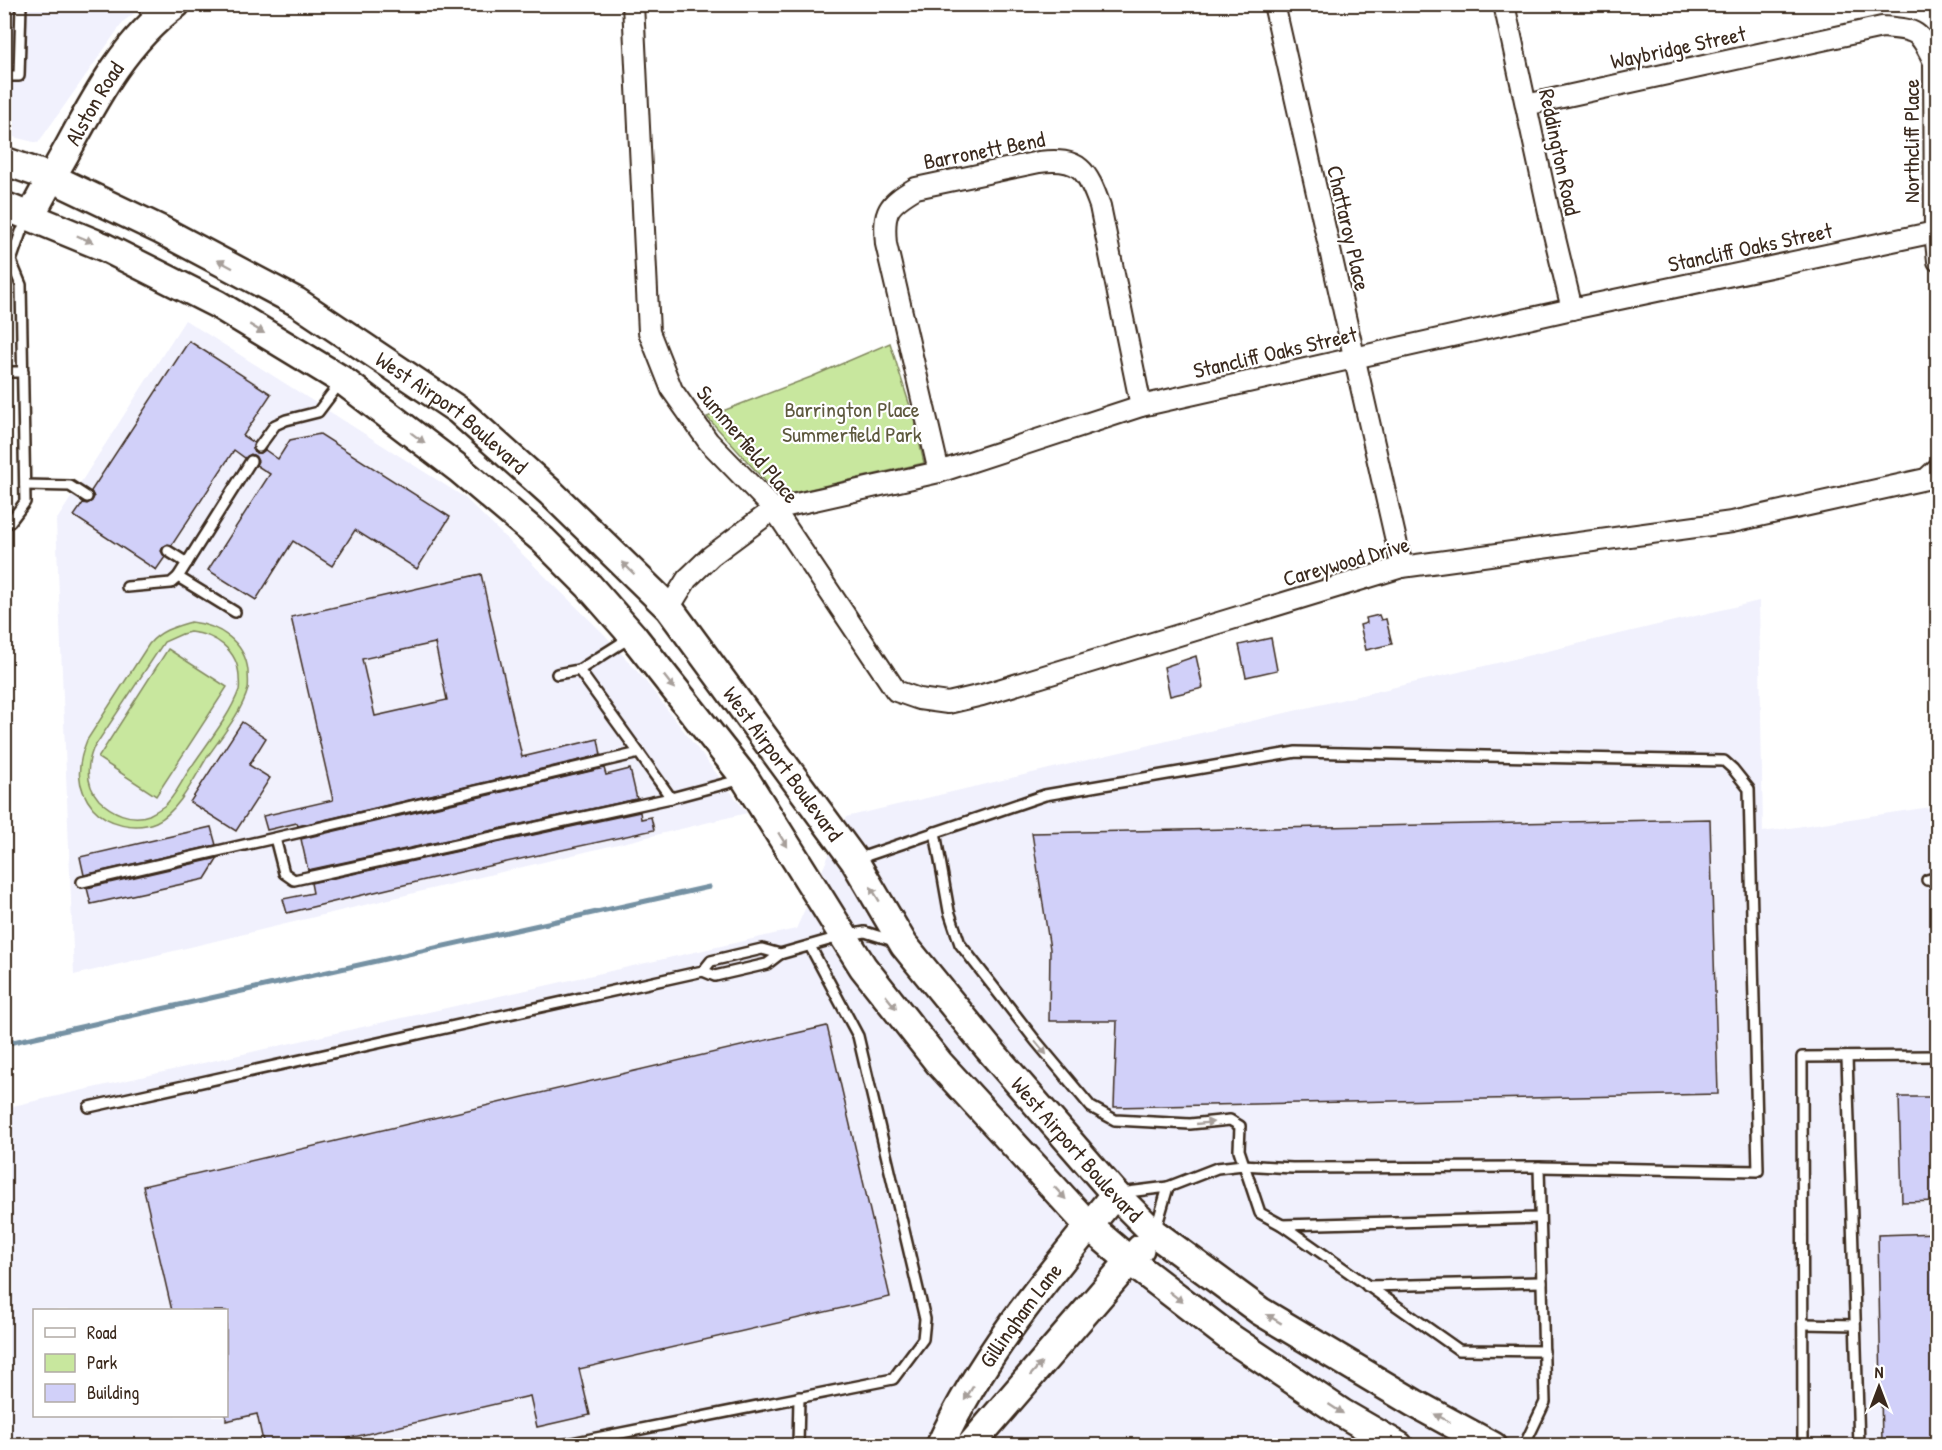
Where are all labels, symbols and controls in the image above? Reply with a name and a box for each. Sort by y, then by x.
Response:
street label: Waybridge Street [1608,18,1749,76]
street label: Alston Road [58,55,131,151]
street label: Northcliff Place [1896,79,1926,203]
street label: Reddington Road [1532,86,1588,218]
street label: Barronett Bend [921,123,1048,176]
street label: Chattaroy Place [1320,162,1378,294]
street label: Stancliff Oaks Street [1665,215,1835,279]
one-way arrow [76,234,93,243]
one-way arrow [216,259,233,269]
street label: Stancliff Oaks Street [1190,319,1360,385]
one-way arrow [249,323,265,334]
street label: West Airport Boulevard [370,344,535,481]
street label: Summerfield Place [690,379,806,510]
park label: Barrington Place Summerfield Park [782,394,922,449]
one-way arrow [411,432,426,444]
street label: Careywood Drive [1279,529,1413,593]
one-way arrow [621,561,635,575]
one-way arrow [663,674,675,690]
street label: West Airport Boulevard [716,680,850,847]
one-way arrow [778,832,789,848]
one-way arrow [869,886,880,902]
one-way arrow [884,994,897,1010]
one-way arrow [1035,1040,1048,1056]
street label: West Airport Boulevard [1005,1070,1150,1229]
one-way arrow [1196,1118,1215,1127]
one-way arrow [1053,1185,1066,1200]
street label: Gillingham Lane [972,1256,1069,1373]
one-way arrow [1168,1291,1184,1303]
legend [33,1309,228,1417]
one-way arrow [1265,1314,1282,1324]
text: Road [87,1320,117,1345]
text: Park [87,1350,118,1375]
north arrow [1849,1357,1909,1417]
text: N [1875,1361,1884,1383]
one-way arrow [1029,1362,1042,1377]
text: Building [87,1380,139,1405]
one-way arrow [964,1385,975,1401]
one-way arrow [1327,1403,1344,1414]
one-way arrow [1433,1413,1450,1423]

